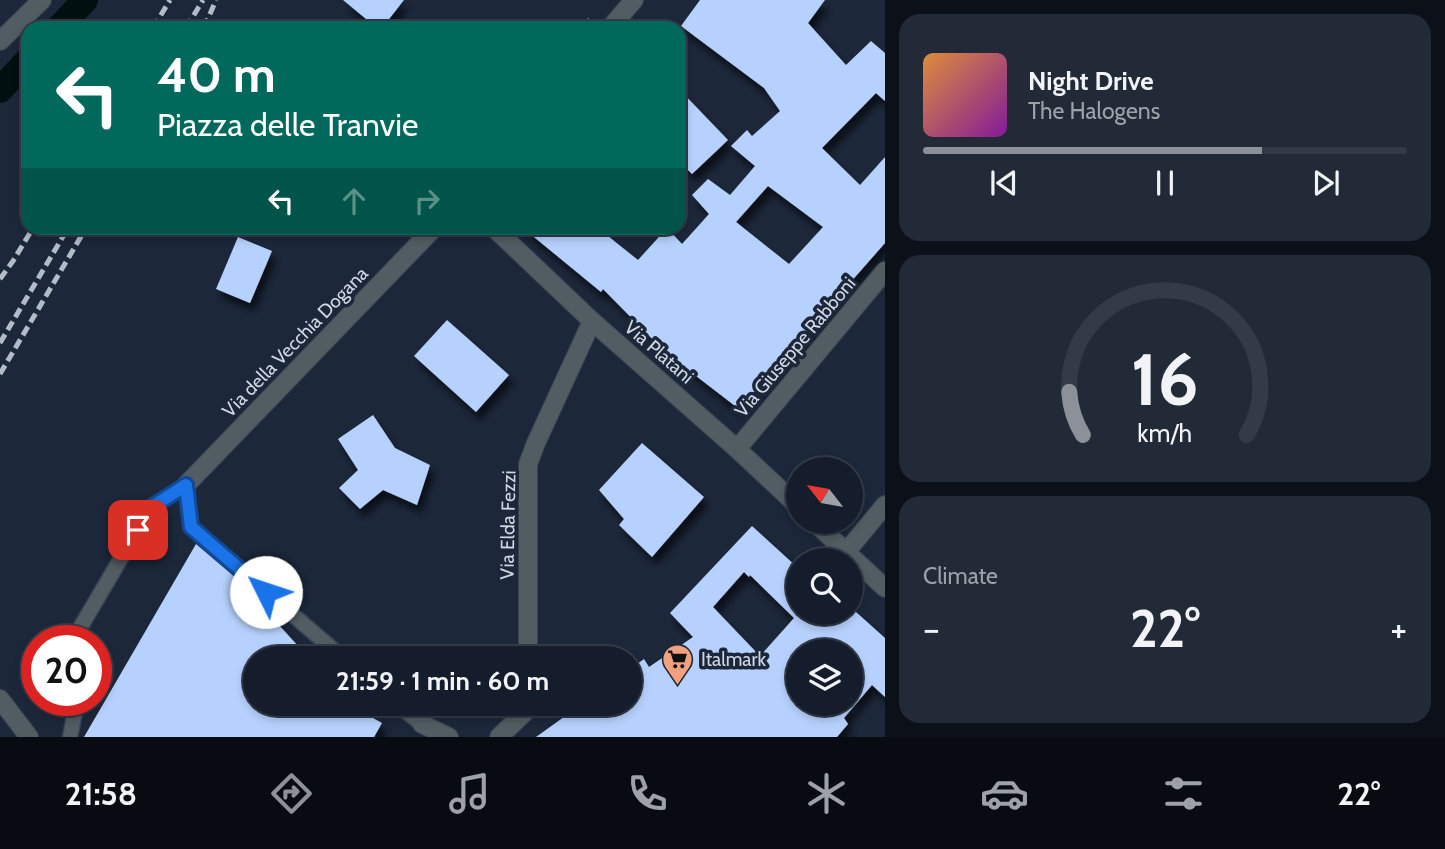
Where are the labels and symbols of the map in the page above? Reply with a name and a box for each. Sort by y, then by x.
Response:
street label: Via della Vecchia Dogana [217,262,373,422]
street label: Via Giuseppe Rabboni [730,272,860,422]
street label: Via Platani [620,316,698,388]
north arrow [786,457,863,534]
street label: Via Elda Fezzi [496,470,520,580]
pin [108,500,168,560]
position arrow [229,555,303,629]
speed limit sign: 20 [21,625,112,716]
supermarket icon: Italmark [661,642,695,686]
place label: Italmark [701,648,766,671]

